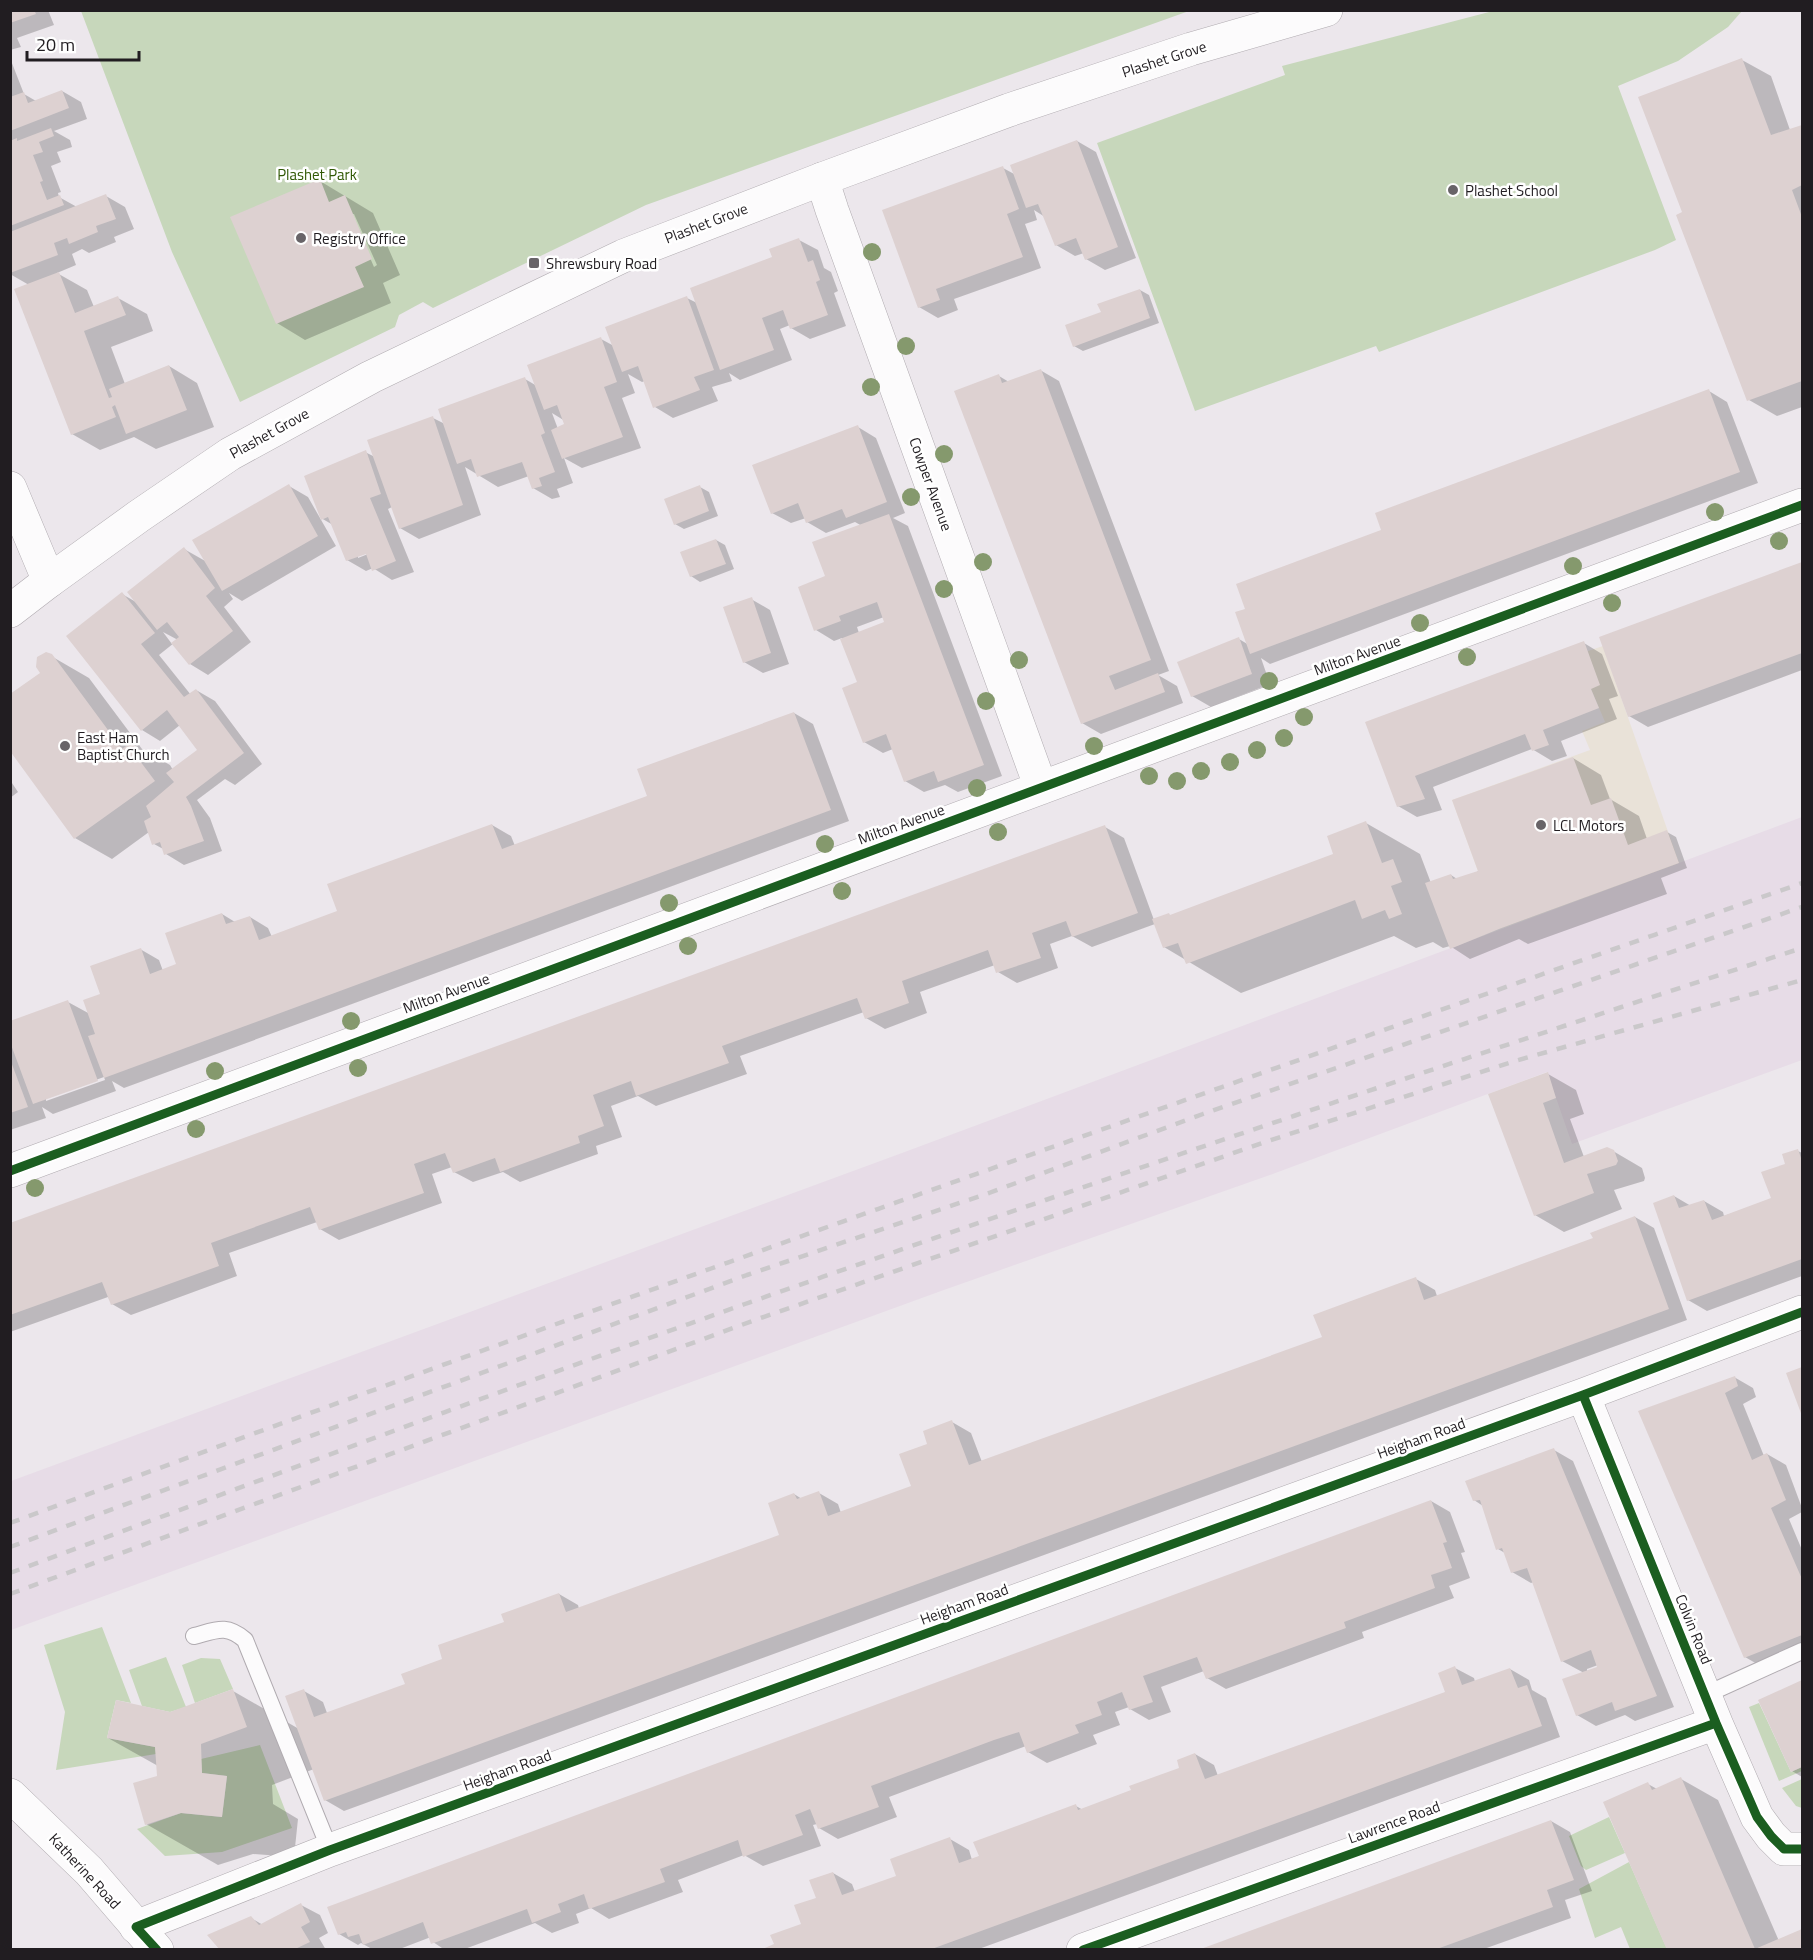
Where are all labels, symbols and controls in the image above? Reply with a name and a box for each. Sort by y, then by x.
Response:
scale bar [27,24,140,62]
text: 20 m [36,31,75,58]
street label: Plashet Grove [1119,35,1209,83]
park label: Plashet Park [277,163,357,186]
place label: Plashet School [1465,179,1558,202]
marker: Plashet School [1446,183,1460,197]
street label: Plashet Grove [661,197,751,249]
place label: Registry Office [313,227,406,250]
marker: Registry Office [294,231,308,245]
place label: Shrewsbury Road [546,252,657,275]
marker: Shrewsbury Road [527,256,541,270]
street label: Plashet Grove [225,402,313,464]
street label: Cowper Avenue [903,434,959,534]
street label: Milton Avenue [1310,629,1404,681]
place label: East Ham Baptist Church [77,726,170,766]
marker: East Ham Baptist Church [58,739,72,753]
street label: Milton Avenue [854,798,948,850]
place label: LCL Motors [1553,814,1624,837]
marker: LCL Motors [1534,818,1548,832]
street label: Milton Avenue [399,967,493,1019]
street label: Heigham Road [1374,1411,1468,1465]
street label: Heigham Road [917,1577,1011,1631]
street label: Colvin Road [1670,1591,1718,1667]
street label: Heigham Road [460,1743,554,1797]
street label: Lawrence Road [1345,1795,1443,1849]
street label: Katherine Road [44,1828,126,1914]

